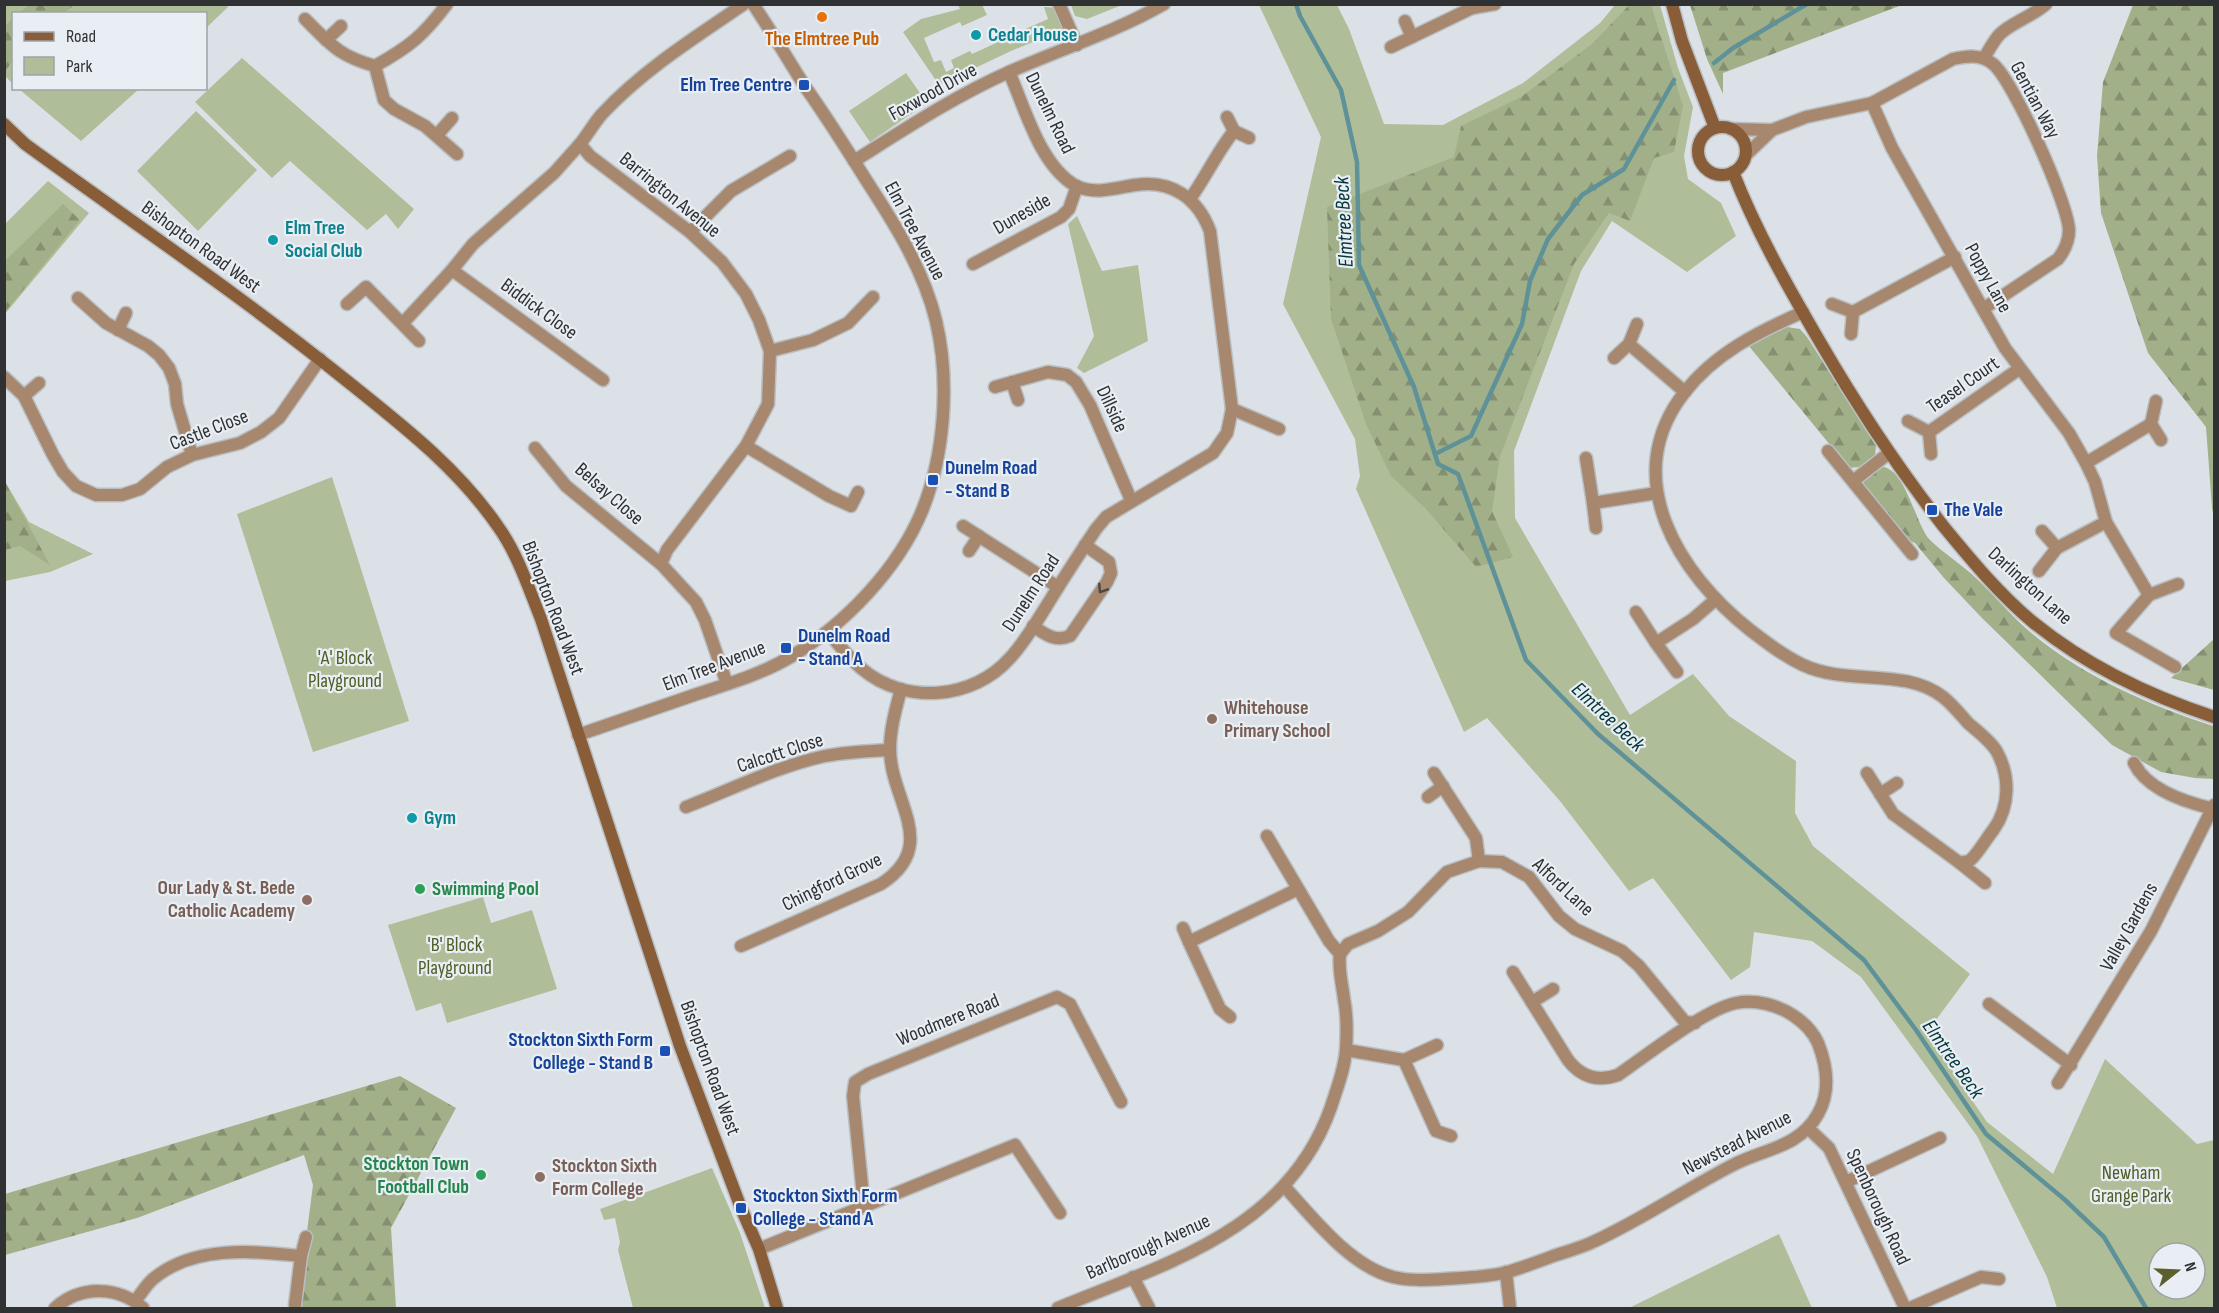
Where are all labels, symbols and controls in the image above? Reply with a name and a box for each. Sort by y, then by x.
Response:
marker: The Elmtree Pub [815,10,829,24]
legend [12,12,207,90]
place label: Cedar House [988,23,1077,47]
text: Road [66,26,96,47]
place label: The Elmtree Pub [765,27,879,51]
marker: Cedar House [969,28,983,42]
text: Park [66,56,92,77]
street label: Gentian Way [2005,57,2065,143]
street label: Foxwood Drive [885,58,981,126]
street label: Dunelm Road [1020,68,1080,158]
place label: Elm Tree Centre [680,73,792,97]
marker: Elm Tree Centre [797,78,811,92]
street label: Barrington Avenue [615,147,725,243]
water label: Elmtree Beck [1329,175,1359,268]
street label: Elm Tree Avenue [879,178,951,284]
street label: Duneside [989,188,1055,240]
street label: Bishopton Road West [137,196,265,298]
place label: Elm Tree Social Club [285,216,362,263]
marker: Elm Tree Social Club [266,233,280,247]
street label: Poppy Lane [1959,239,2017,317]
street label: Biddick Close [496,273,582,345]
street label: Teasel Court [1922,351,2004,419]
street label: Dillside [1091,382,1133,436]
street label: Castle Close [166,404,252,456]
place label: Dunelm Road - Stand B [945,456,1037,503]
street label: Belsay Close [570,458,648,530]
marker: Dunelm Road - Stand B [926,473,940,487]
place label: The Vale [1944,498,2003,522]
marker: The Vale [1925,503,1939,517]
street label: Bishopton Road West [516,538,590,678]
street label: Darlington Lane [1983,542,2077,630]
street label: Dunelm Road [997,550,1065,636]
one-way arrow [1098,583,1110,593]
place label: Dunelm Road - Stand A [798,624,890,671]
street label: Elm Tree Avenue [659,635,769,697]
marker: Dunelm Road - Stand A [779,641,793,655]
park label: 'A' Block Playground [308,646,382,693]
water label: Elmtree Beck [1566,677,1650,758]
place label: Whitehouse Primary School [1224,696,1330,743]
marker: Whitehouse Primary School [1205,712,1219,726]
street label: Calcott Close [734,728,826,778]
place label: Gym [424,806,456,830]
marker: Gym [405,811,419,825]
street label: Chingford Grove [778,847,886,917]
street label: Alford Lane [1527,852,1599,921]
place label: Our Lady & St. Bede Catholic Academy [158,876,296,923]
place label: Swimming Pool [432,877,539,901]
street label: Valley Gardens [2095,879,2163,975]
marker: Swimming Pool [413,882,427,896]
marker: Our Lady & St. Bede Catholic Academy [300,893,314,907]
park label: 'B' Block Playground [418,933,492,980]
street label: Woodmere Road [893,989,1003,1051]
street label: Bishopton Road West [675,997,745,1139]
water label: Elmtree Beck [1917,1015,1990,1104]
place label: Stockton Sixth Form College - Stand B [509,1028,653,1075]
marker: Stockton Sixth Form College - Stand B [658,1044,672,1058]
street label: Newstead Avenue [1679,1105,1795,1181]
street label: Spenborough Road [1841,1145,1915,1269]
place label: Stockton Town Football Club [363,1152,469,1199]
place label: Stockton Sixth Form College [552,1154,657,1201]
park label: Newham Grange Park [2091,1161,2171,1208]
marker: Stockton Town Football Club [474,1168,488,1182]
marker: Stockton Sixth Form College [533,1170,547,1184]
place label: Stockton Sixth Form College - Stand A [753,1184,897,1231]
marker: Stockton Sixth Form College - Stand A [734,1201,748,1215]
street label: Barlborough Avenue [1082,1209,1214,1285]
north arrow [2147,1241,2207,1301]
text: N [2179,1260,2200,1274]

